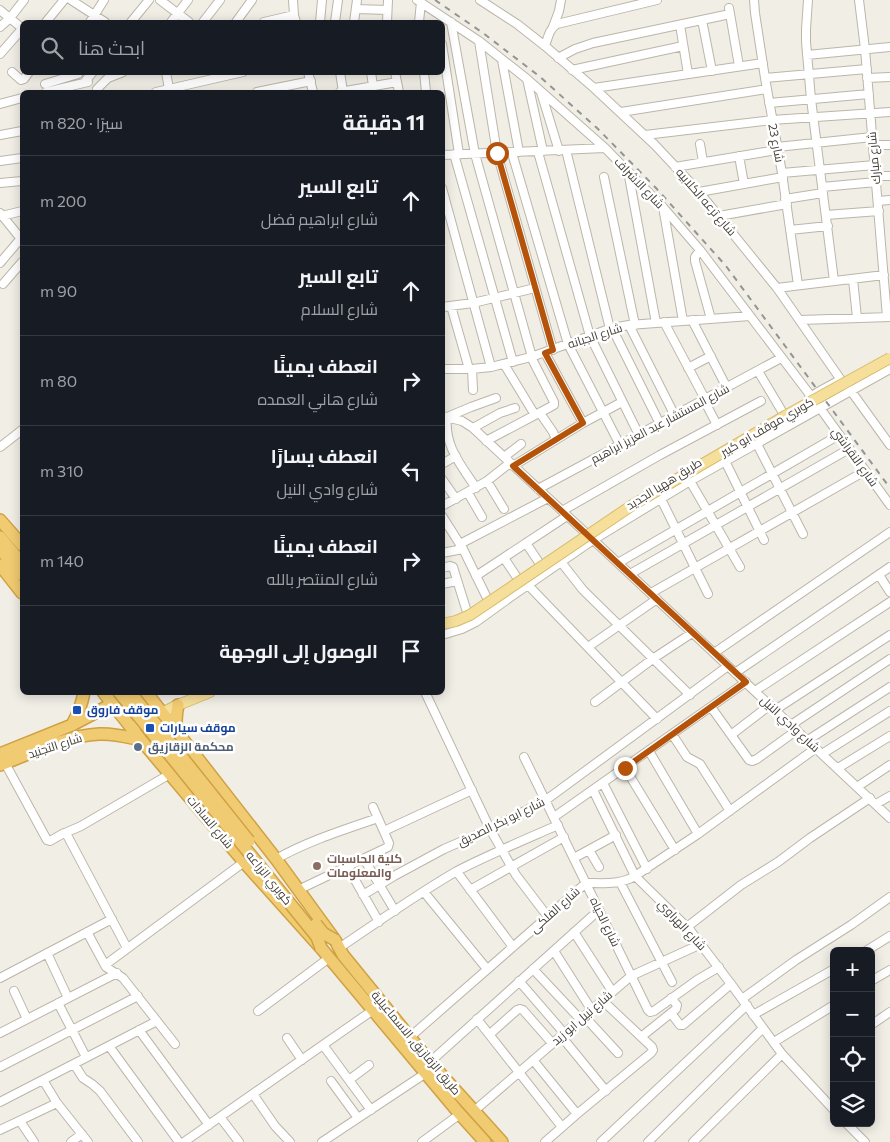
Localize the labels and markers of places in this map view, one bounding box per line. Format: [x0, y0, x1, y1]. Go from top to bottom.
place label: موقف فاروق [87, 702, 159, 718]
marker: موقف فاروق [71, 704, 83, 716]
place label: موقف سيارات [160, 720, 236, 736]
marker: موقف سيارات [144, 722, 156, 734]
place label: محكمة الزقازيق [148, 739, 234, 755]
marker: محكمة الزقازيق [132, 741, 144, 753]
place label: كلية الحاسبات والمعلومات [327, 851, 402, 881]
marker: كلية الحاسبات والمعلومات [311, 860, 323, 872]

